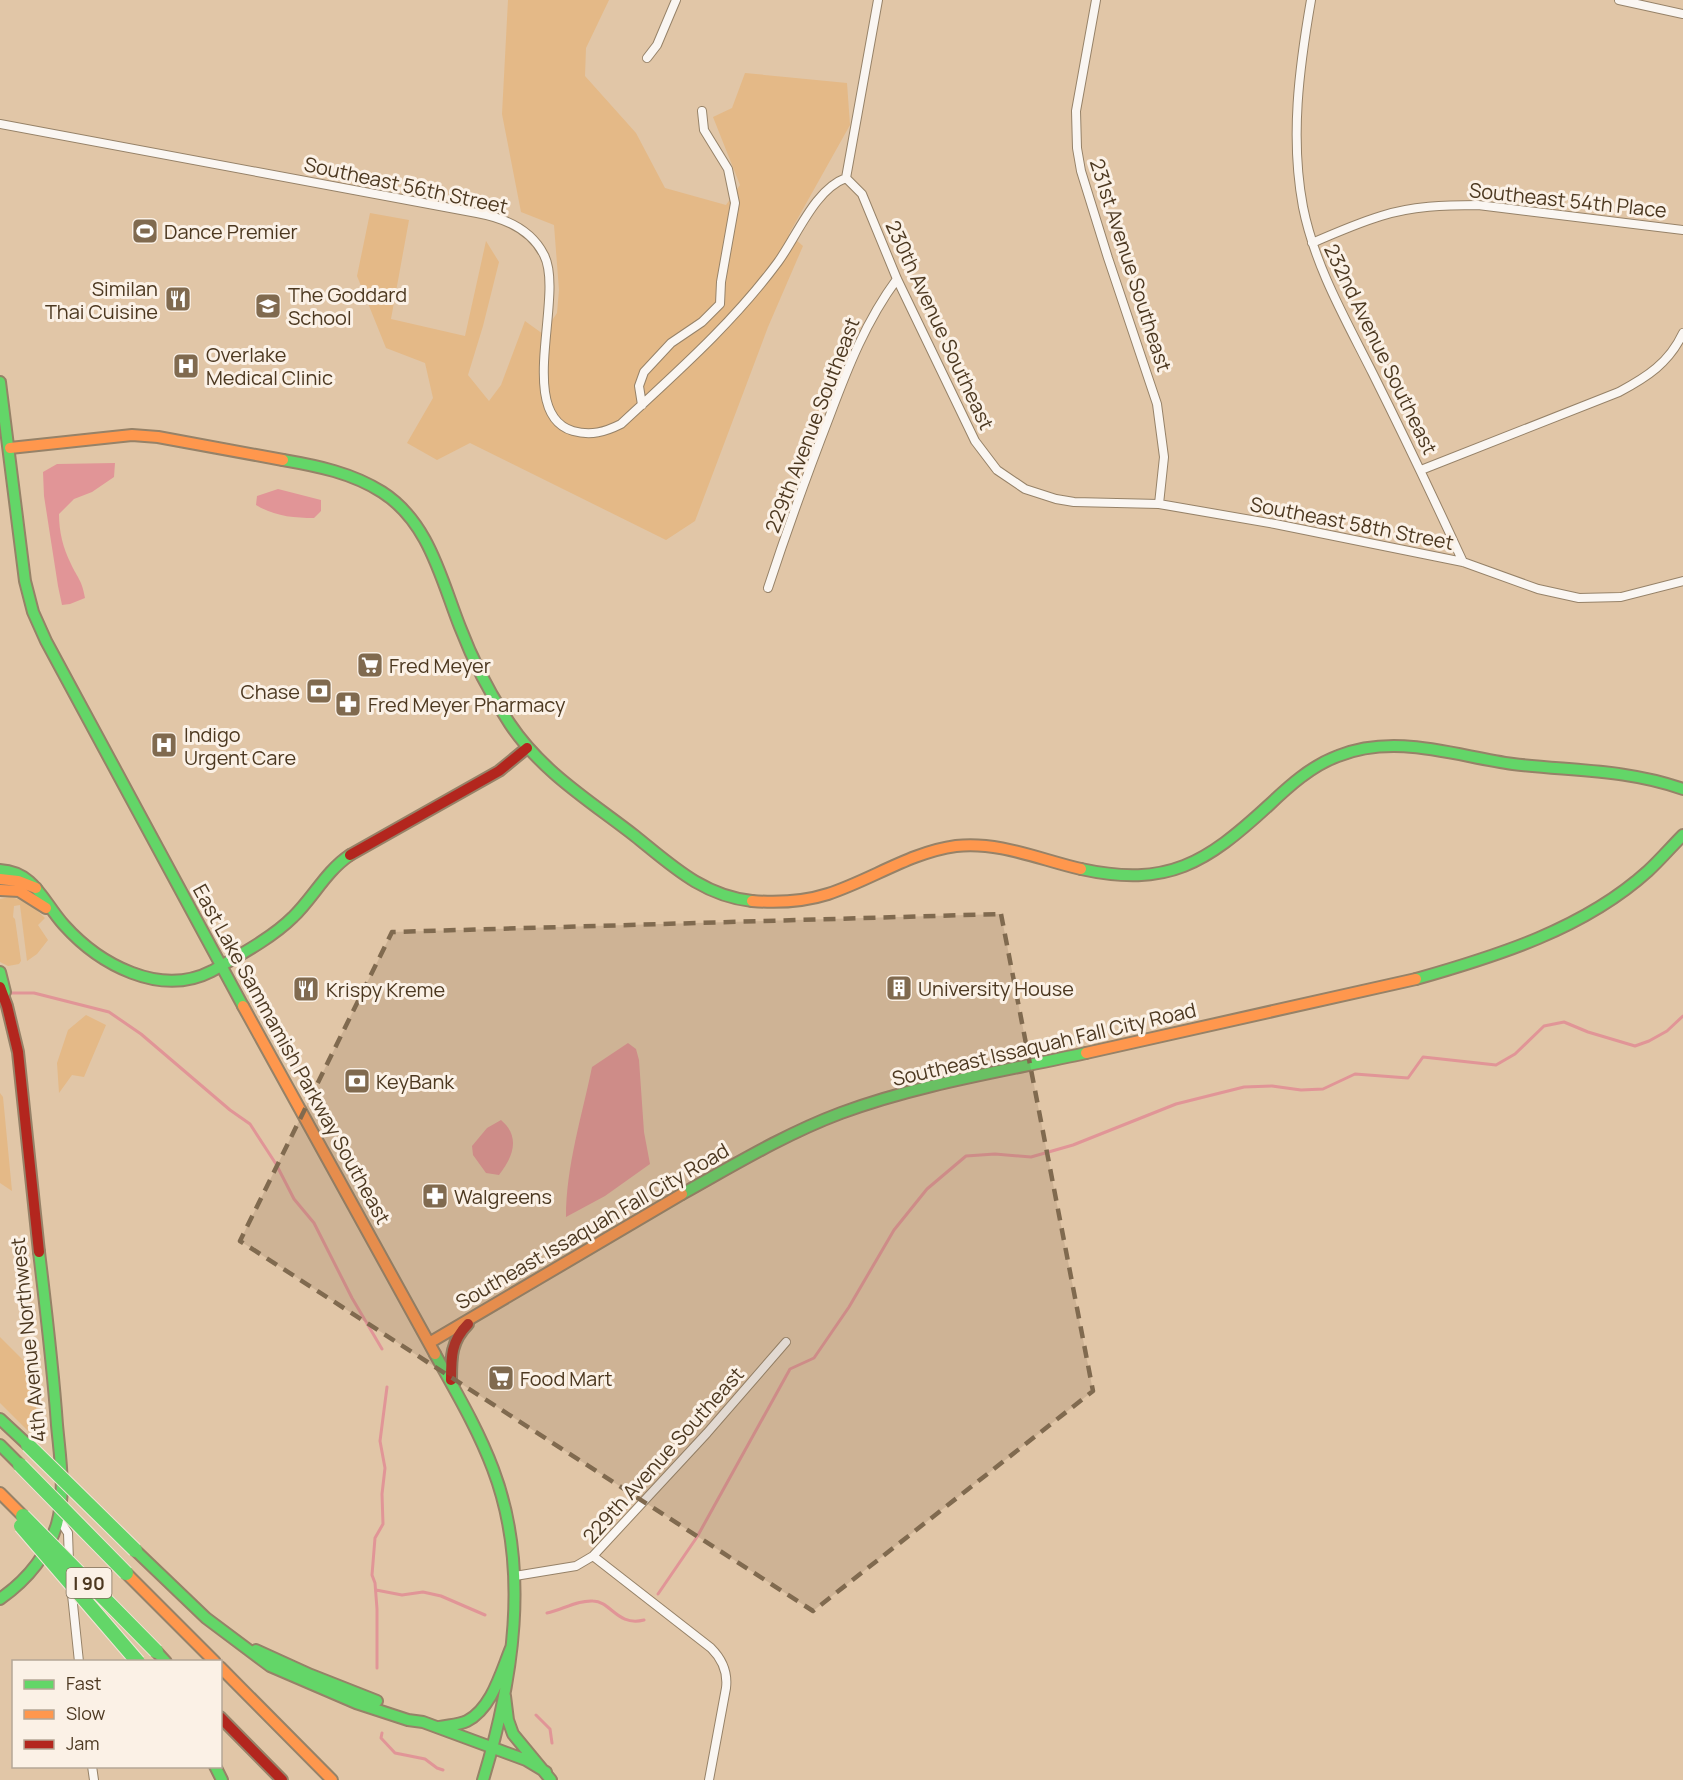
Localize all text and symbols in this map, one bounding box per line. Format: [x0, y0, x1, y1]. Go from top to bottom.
street label: Southeast 56th Street [302, 150, 510, 220]
street label: 231st Avenue Southeast [1084, 155, 1178, 375]
street label: Southeast 54th Place [1468, 176, 1668, 224]
sports icon: Dance Premier [130, 216, 160, 246]
street label: 230th Avenue Southeast [880, 216, 1000, 434]
place label: Dance Premier [164, 218, 298, 245]
street label: 232nd Avenue Southeast [1318, 239, 1444, 459]
place label: Similan Thai Cuisine [45, 275, 158, 325]
place label: The Goddard School [288, 281, 407, 331]
restaurant icon: Similan Thai Cuisine [163, 284, 193, 314]
school or university icon: The Goddard School [253, 291, 283, 321]
street label: 229th Avenue Southeast [758, 313, 866, 537]
place label: Overlake Medical Clinic [206, 341, 333, 391]
hospital icon: Overlake Medical Clinic [171, 351, 201, 381]
street label: Southeast 58th Street [1248, 490, 1456, 556]
supermarket icon: Fred Meyer [355, 650, 385, 680]
place label: Fred Meyer [389, 652, 491, 679]
bank icon: Chase [304, 676, 334, 706]
place label: Chase [241, 678, 300, 705]
pharmacy icon: Fred Meyer Pharmacy [333, 689, 363, 719]
place label: Fred Meyer Pharmacy [368, 691, 566, 718]
place label: Indigo Urgent Care [184, 721, 296, 771]
hospital icon: Indigo Urgent Care [149, 730, 179, 760]
street label: East Lake Sammamish Parkway Southeast [187, 879, 397, 1229]
building icon: University House [884, 973, 914, 1003]
restaurant icon: Krispy Kreme [291, 974, 321, 1004]
place label: University House [918, 975, 1074, 1002]
place label: Krispy Kreme [326, 976, 445, 1003]
street label: Southeast Issaquah Fall City Road [889, 996, 1199, 1092]
bank icon: KeyBank [342, 1066, 372, 1096]
place label: KeyBank [376, 1068, 455, 1095]
street label: Southeast Issaquah Fall City Road [450, 1136, 734, 1316]
pharmacy icon: Walgreens [420, 1181, 450, 1211]
place label: Walgreens [454, 1183, 552, 1210]
street label: 4th Avenue Northwest [4, 1236, 52, 1444]
street label: 229th Avenue Southeast [576, 1361, 750, 1549]
supermarket icon: Food Mart [486, 1363, 516, 1393]
place label: Food Mart [520, 1365, 612, 1392]
road number: I 90 [66, 1568, 112, 1598]
legend [12, 1660, 222, 1768]
text: Fast [66, 1671, 101, 1695]
text: Slow [66, 1701, 106, 1725]
text: Jam [66, 1731, 100, 1755]

